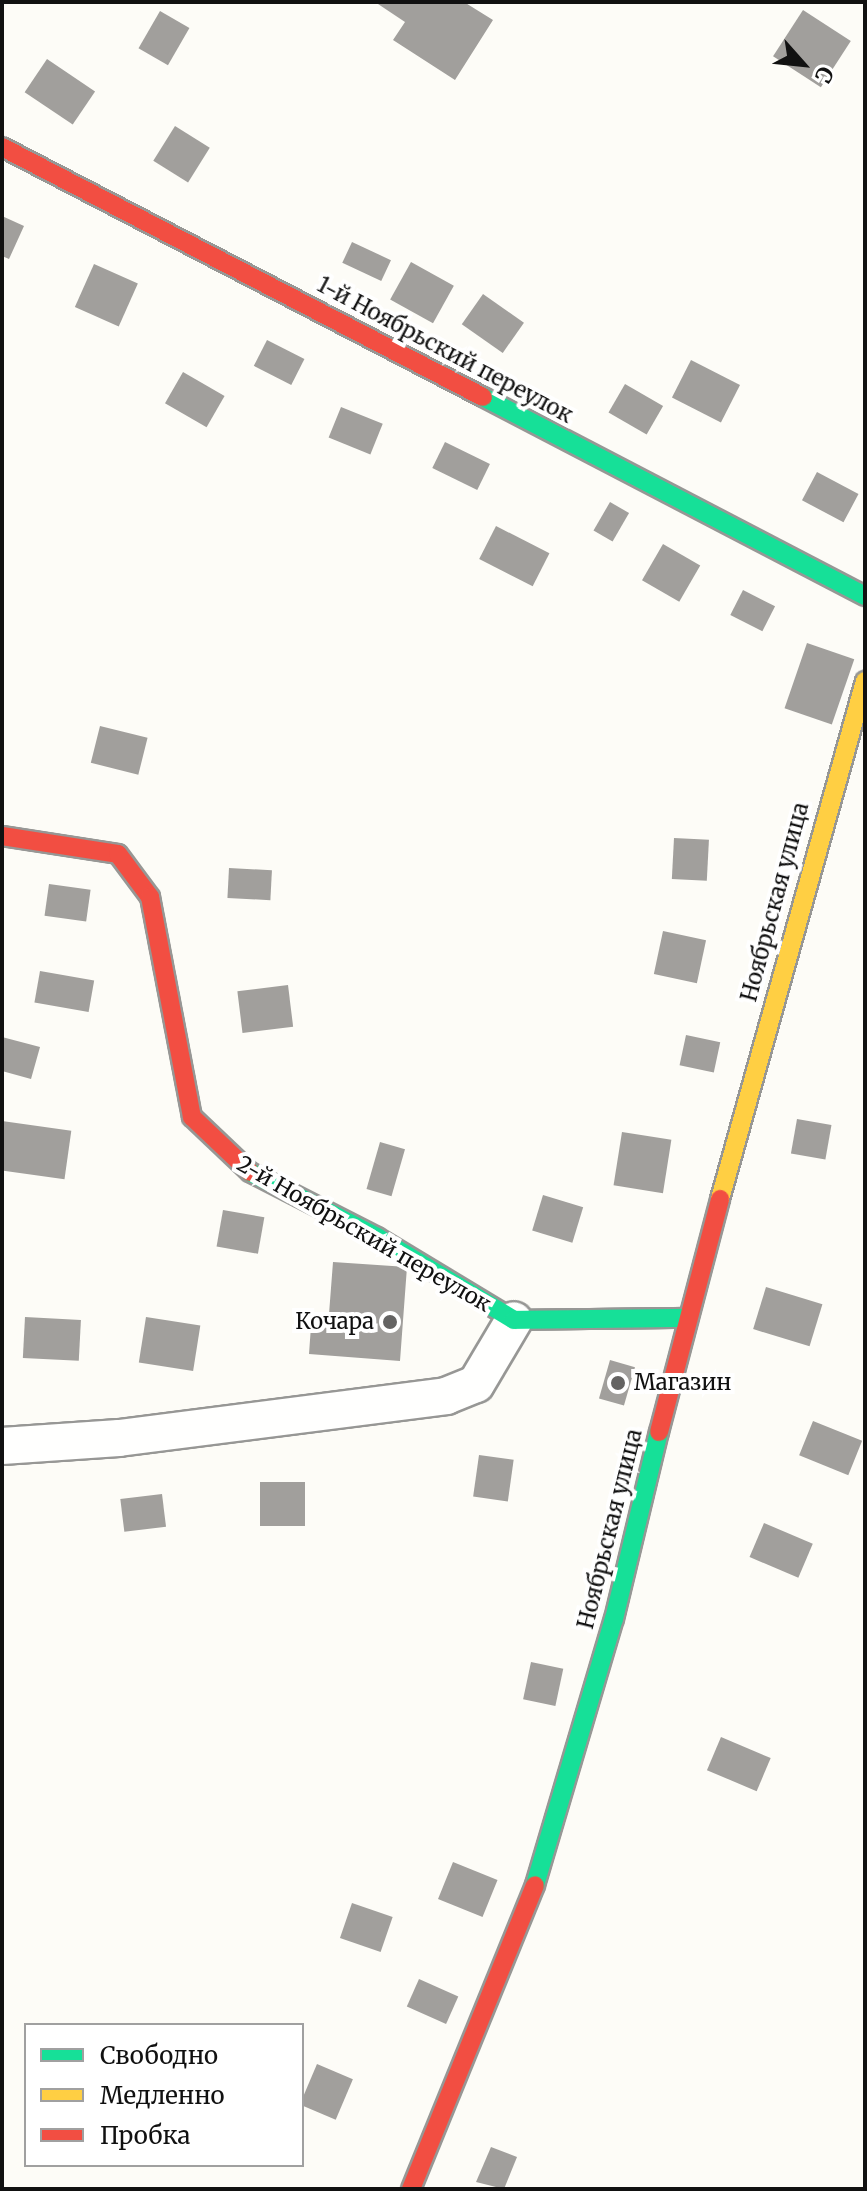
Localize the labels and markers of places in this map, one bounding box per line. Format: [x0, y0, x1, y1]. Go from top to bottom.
place label: Кочара [295, 1309, 374, 1335]
marker: Кочара [381, 1313, 399, 1331]
place label: Магазин [634, 1370, 732, 1396]
marker: Магазин [609, 1374, 627, 1392]

